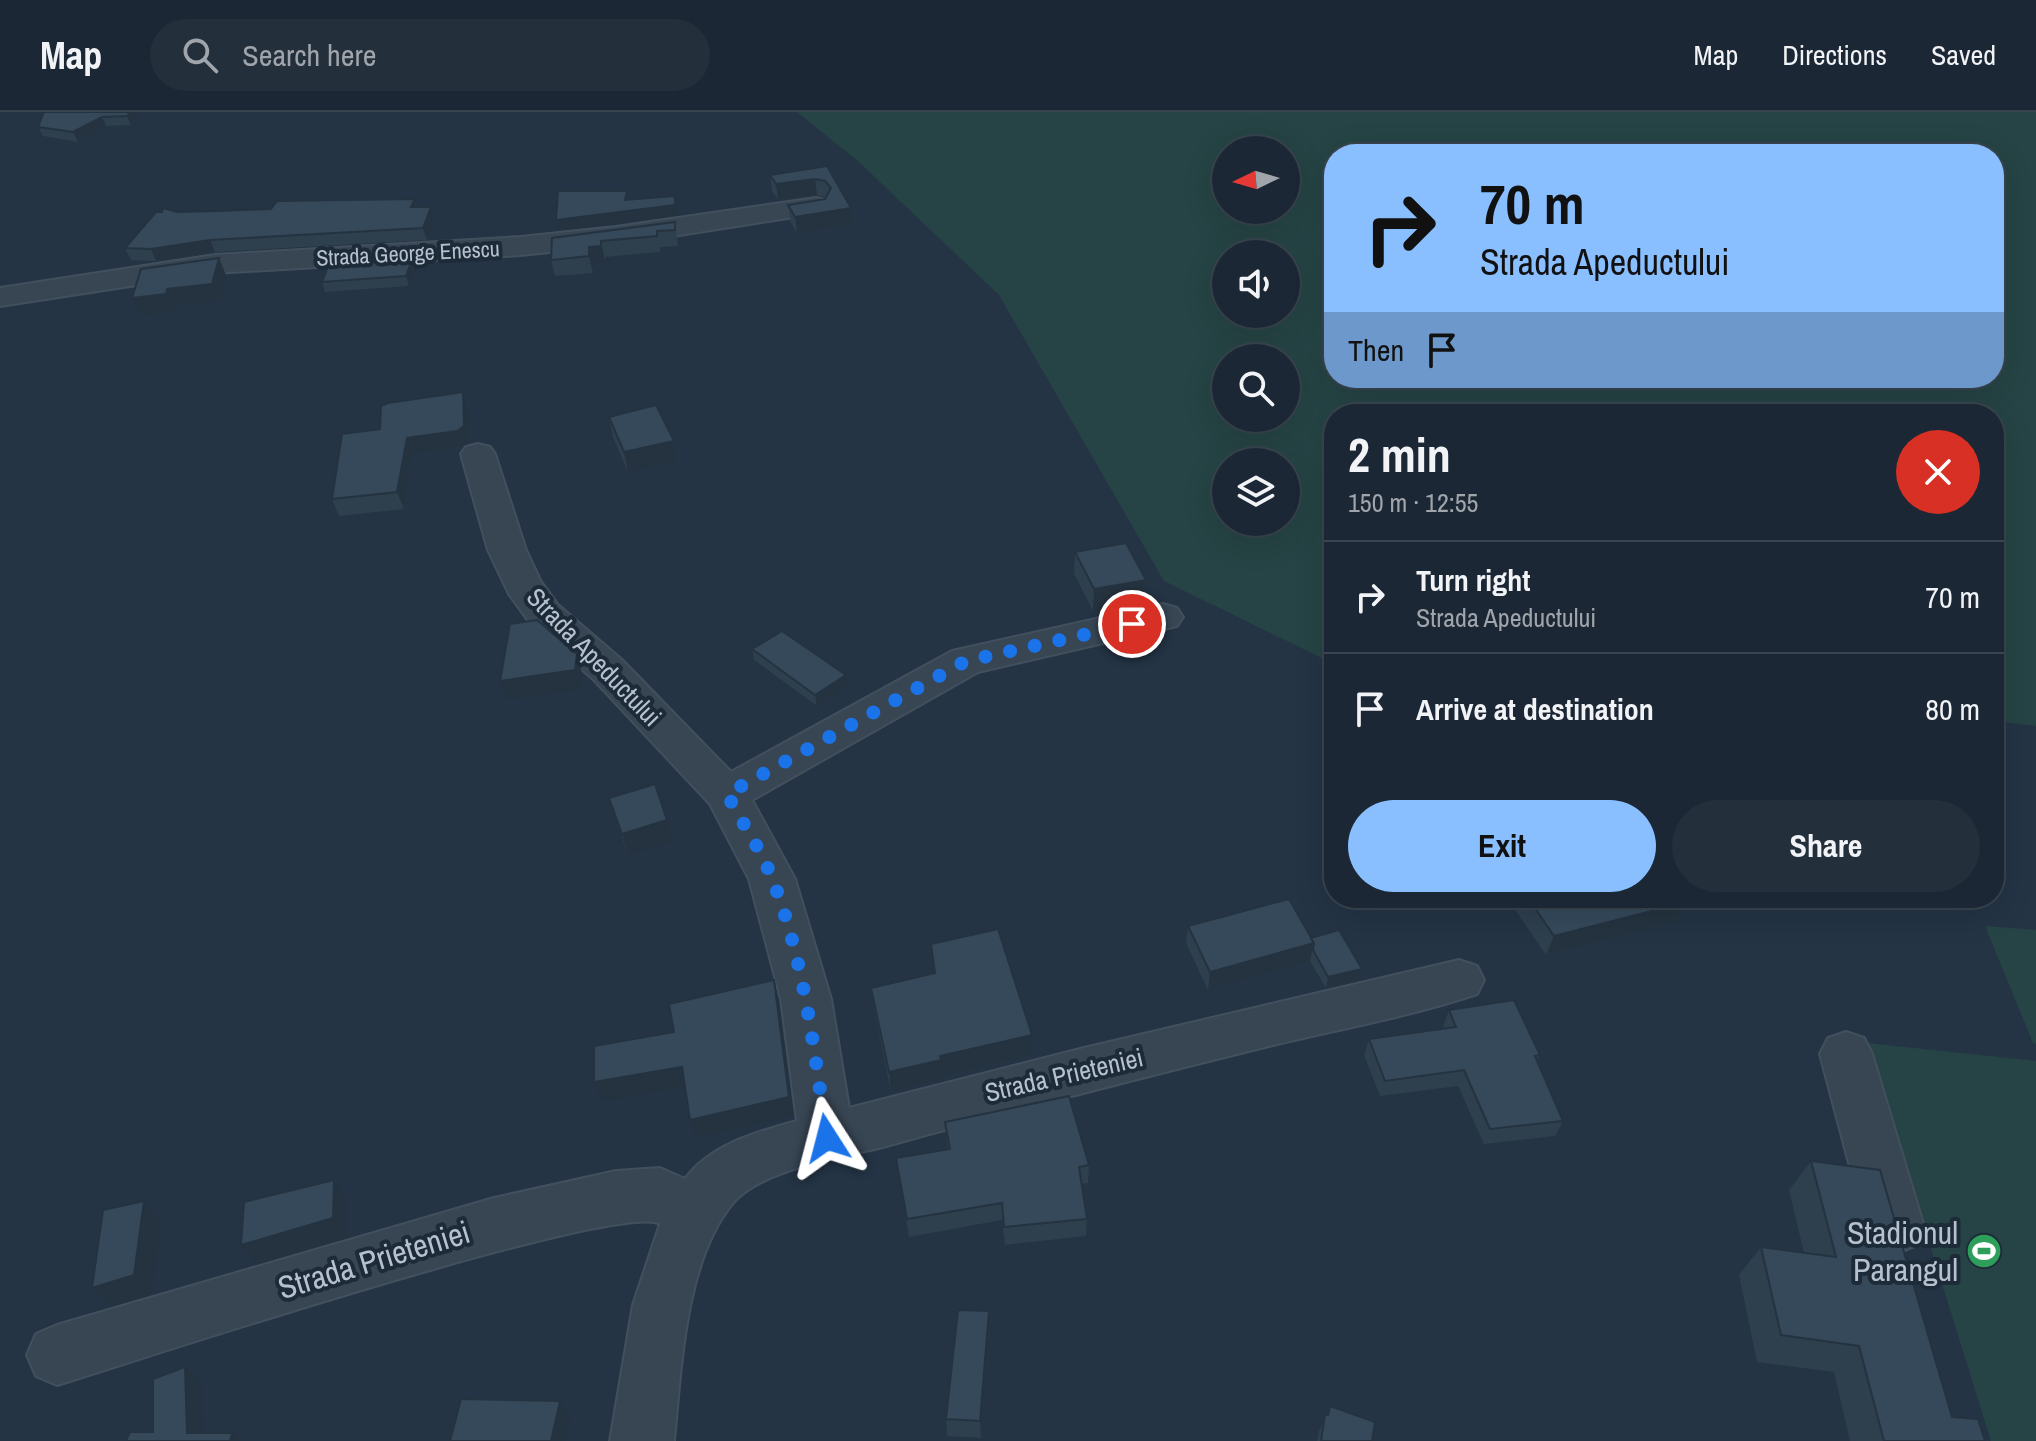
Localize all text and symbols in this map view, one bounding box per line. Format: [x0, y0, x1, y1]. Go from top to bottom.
search box [150, 19, 710, 91]
text: Map [40, 30, 102, 81]
icon: search [178, 33, 222, 77]
text: Search here [242, 35, 376, 75]
text: Map [1694, 36, 1738, 74]
text: Directions [1782, 36, 1887, 74]
text: Saved [1931, 36, 1996, 74]
north arrow [1212, 136, 1300, 224]
map controls [1212, 136, 1300, 536]
text: 70 m [1480, 166, 1585, 241]
icon: right [1348, 176, 1452, 280]
street label: Strada George Enescu [316, 233, 500, 273]
text: Strada Apeductului [1480, 238, 1729, 286]
button: sound [1212, 240, 1300, 328]
icon: arrive [1420, 328, 1464, 372]
text: Then [1348, 330, 1404, 370]
button: search [1212, 344, 1300, 432]
text: 2 min [1348, 422, 1451, 487]
button: close [1896, 430, 1980, 514]
button: layers [1212, 448, 1300, 536]
text: 150 m · 12:55 [1348, 485, 1478, 520]
text: Turn right [1416, 560, 1530, 600]
icon: right [1348, 575, 1392, 619]
text: 70 m [1925, 577, 1980, 617]
street label: Strada Apeductului [519, 580, 670, 734]
pin [1098, 590, 1166, 658]
text: Strada Apeductului [1416, 600, 1596, 635]
icon: arrive [1110, 602, 1154, 646]
icon: arrive [1348, 687, 1392, 731]
text: Arrive at destination [1416, 689, 1654, 729]
text: 80 m [1925, 689, 1980, 729]
button: Exit [1348, 800, 1656, 892]
button: Share [1672, 800, 1980, 892]
street label: Strada Prieteniei [981, 1039, 1146, 1110]
position arrow [785, 1096, 869, 1180]
street label: Strada Prieteniei [273, 1210, 475, 1309]
place label: Stadionul Parangul [1847, 1211, 1958, 1291]
sports icon: Stadionul Parangul [1965, 1232, 2003, 1270]

